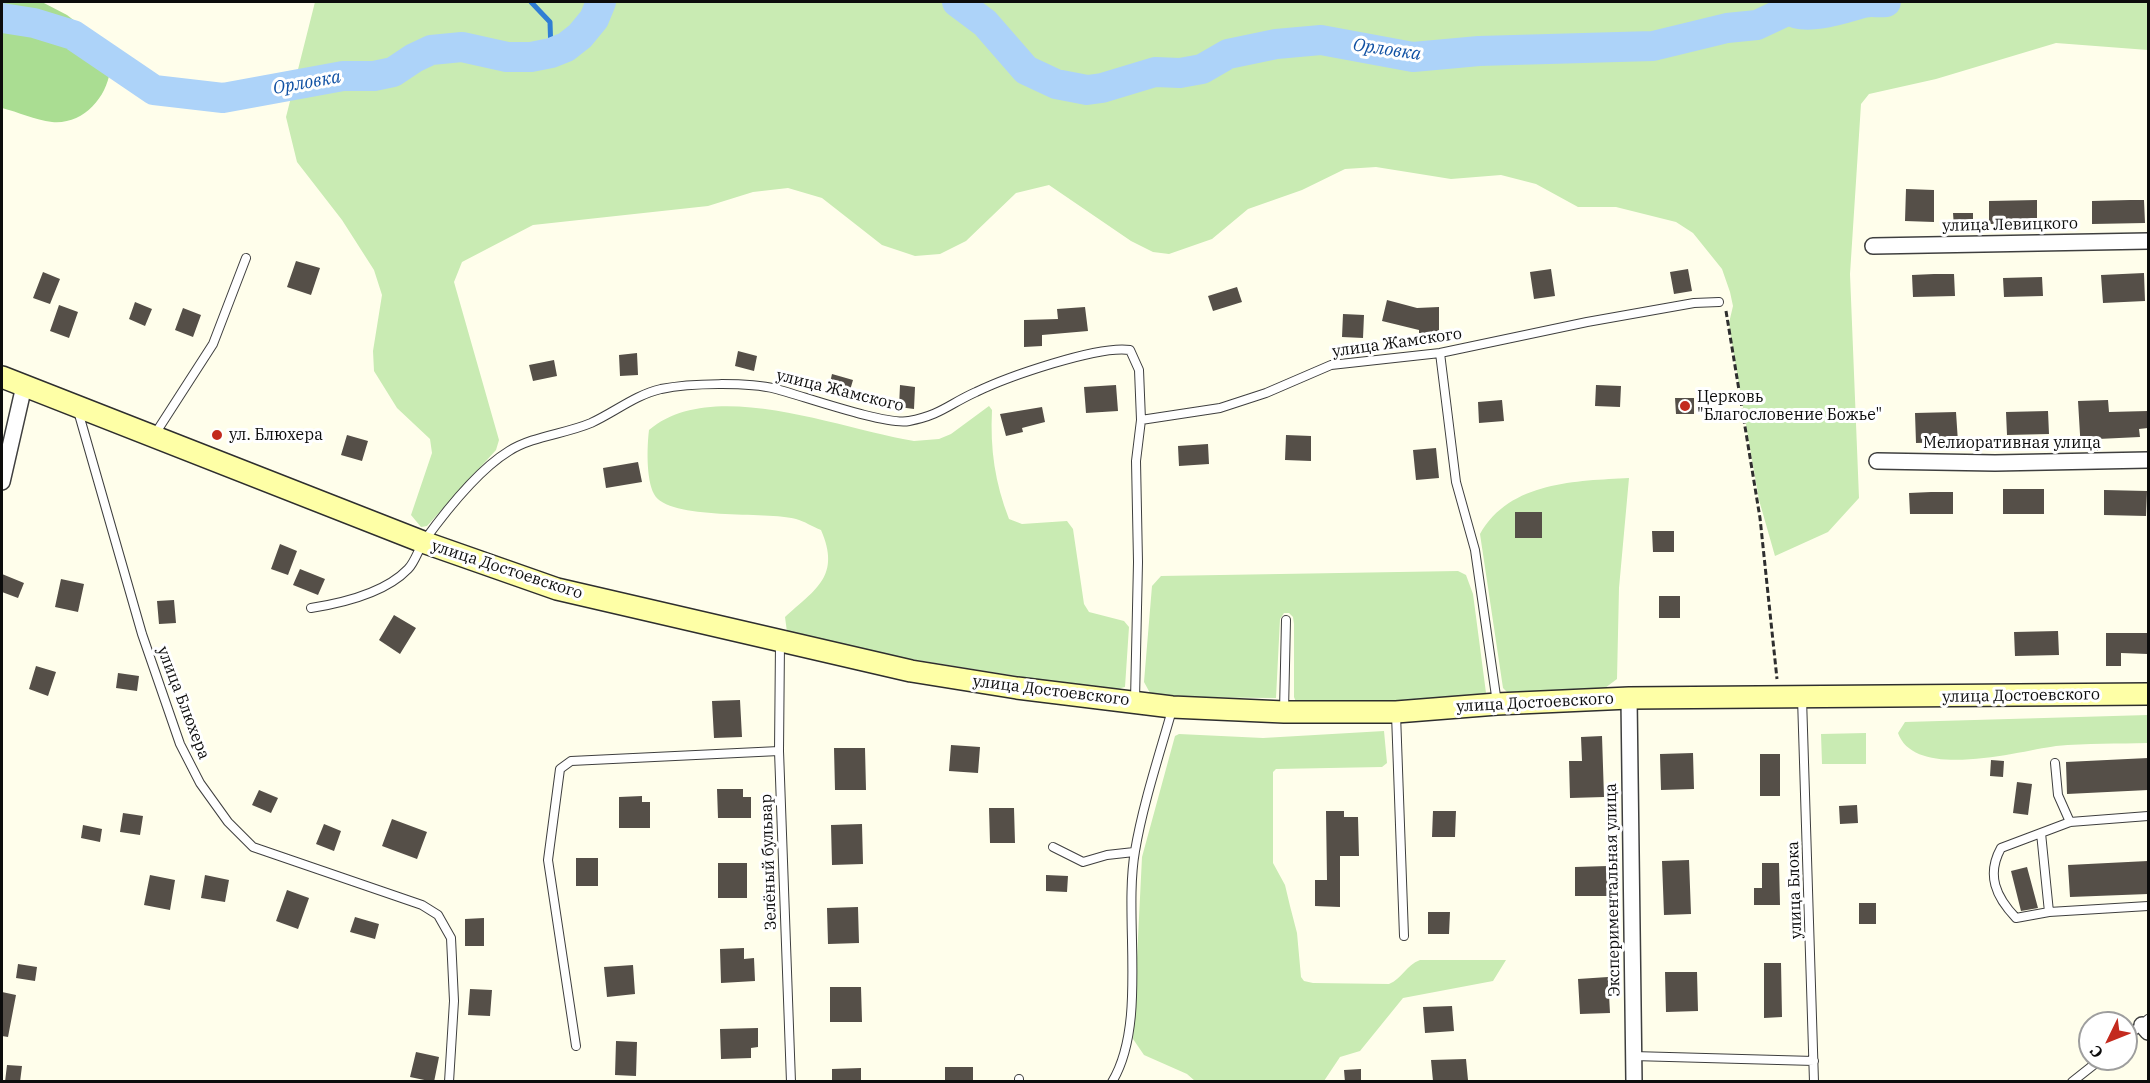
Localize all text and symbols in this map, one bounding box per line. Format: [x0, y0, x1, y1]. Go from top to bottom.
water label: Орловка [1351, 35, 1423, 65]
water label: Орловка [271, 66, 343, 100]
street label: улица Левицкого [1942, 214, 2078, 236]
street label: улица Жамского [1331, 324, 1463, 362]
street label: улица Жамского [774, 366, 906, 416]
place label: Церковь "Благословение Божье" [1697, 387, 1882, 425]
marker: Церковь "Благословение Божье" [1678, 399, 1692, 413]
place label: ул. Блюхера [229, 425, 323, 445]
marker: ул. Блюхера [210, 428, 224, 442]
street label: Мелиоративная улица [1923, 433, 2101, 453]
street label: улица Достоевского [429, 537, 585, 603]
street label: улица Блюхера [153, 644, 213, 762]
street label: улица Достоевского [972, 672, 1130, 710]
street label: улица Достоевского [1942, 685, 2100, 707]
street label: улица Достоевского [1456, 689, 1614, 717]
street label: Экспериментальная улица [1602, 783, 1624, 997]
street label: Зелёный бульвар [757, 793, 781, 931]
street label: улица Блока [1784, 841, 1806, 939]
north arrow [2078, 1011, 2138, 1071]
text: С [2085, 1041, 2107, 1063]

